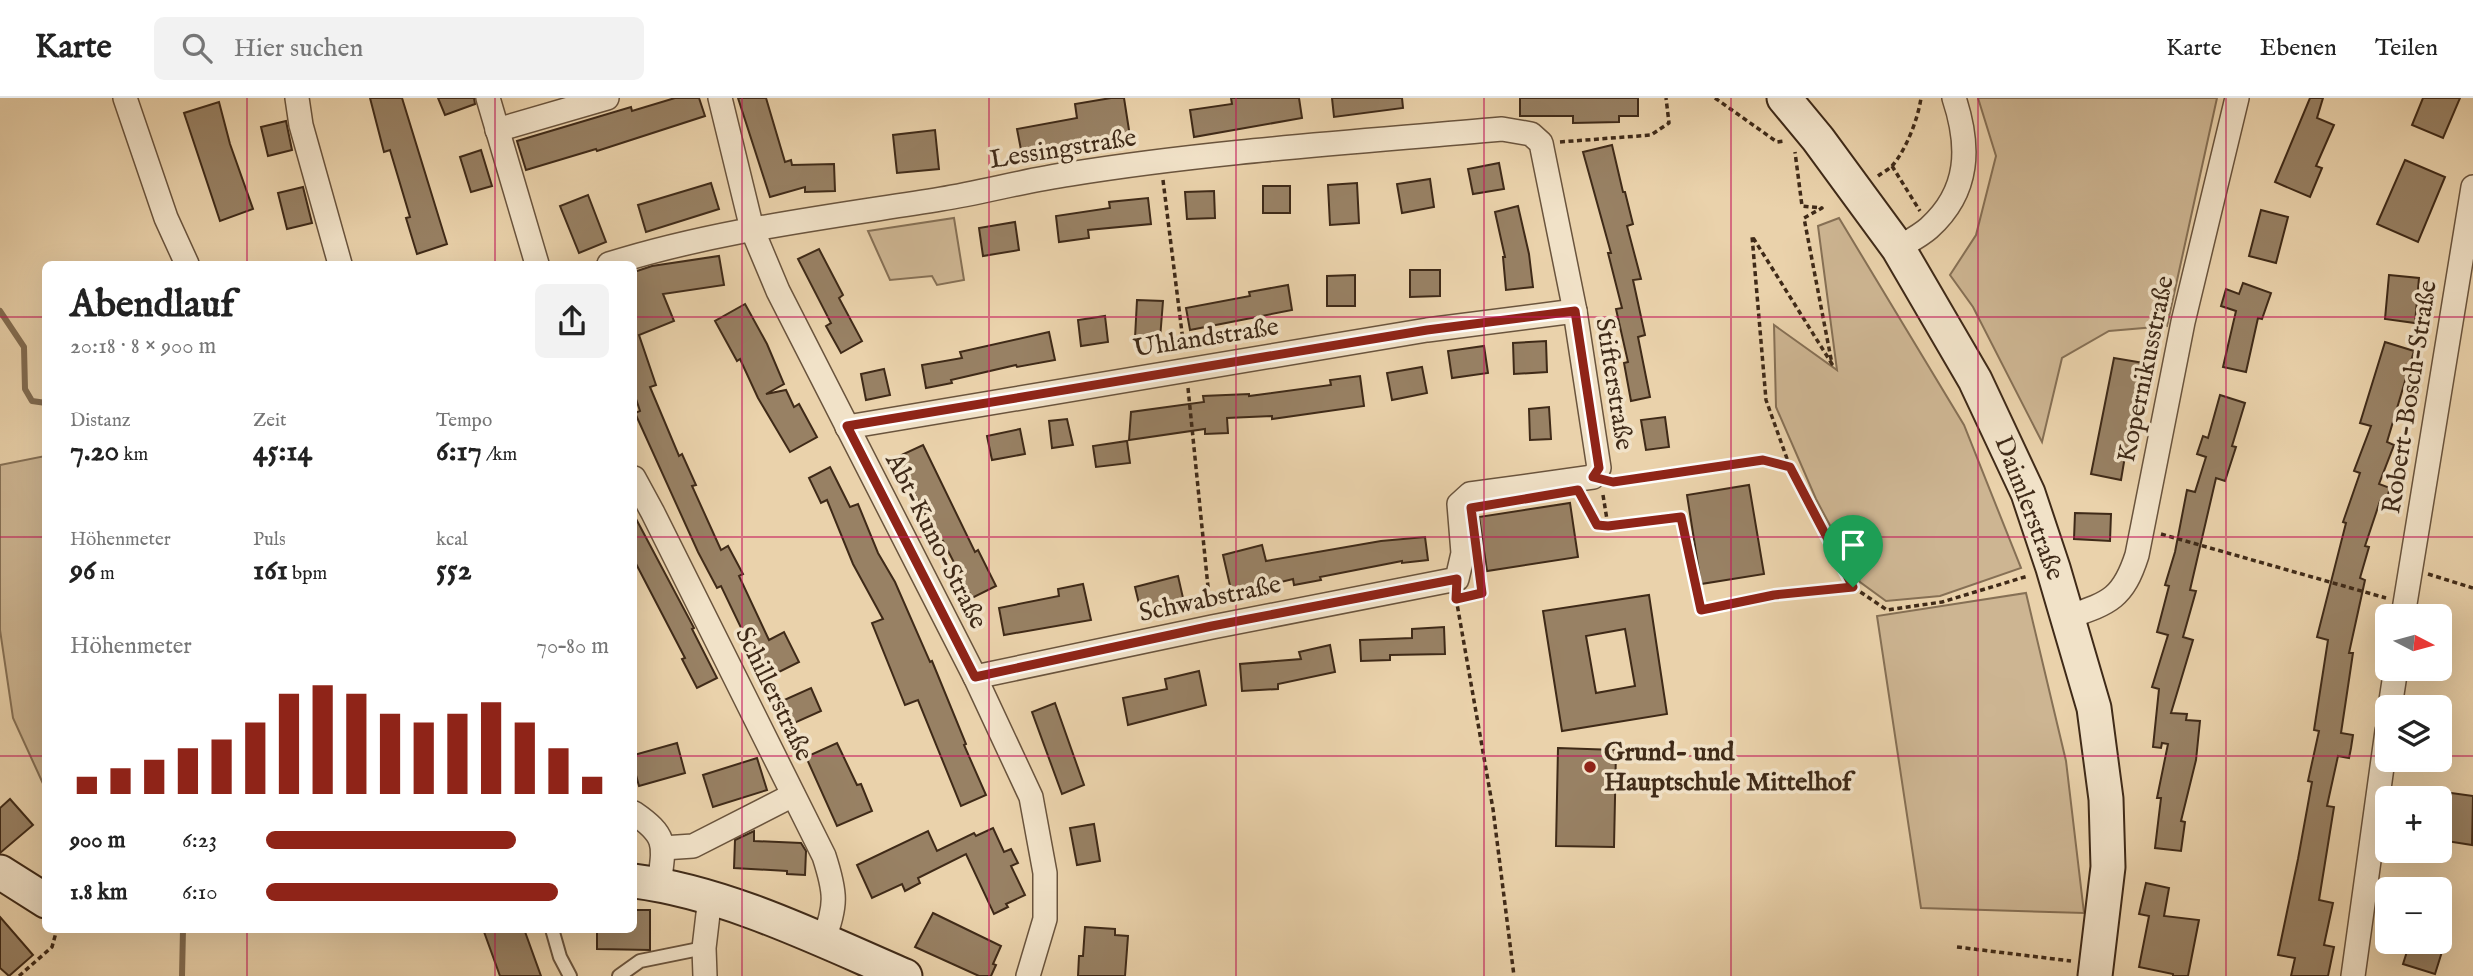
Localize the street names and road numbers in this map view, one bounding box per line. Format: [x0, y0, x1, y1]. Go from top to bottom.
street label: Lessingstraße [987, 121, 1139, 177]
street label: Kopernikusstraße [2110, 273, 2182, 465]
street label: Robert-Bosch-Straße [2375, 278, 2445, 516]
street label: Uhlandstraße [1131, 310, 1281, 366]
street label: Stifterstraße [1587, 316, 1641, 452]
street label: Daimlerstraße [1986, 431, 2072, 585]
street label: Abt-Kuno-Straße [877, 447, 995, 635]
street label: Schwabstraße [1136, 568, 1284, 630]
street label: Schillerstraße [727, 622, 821, 766]

